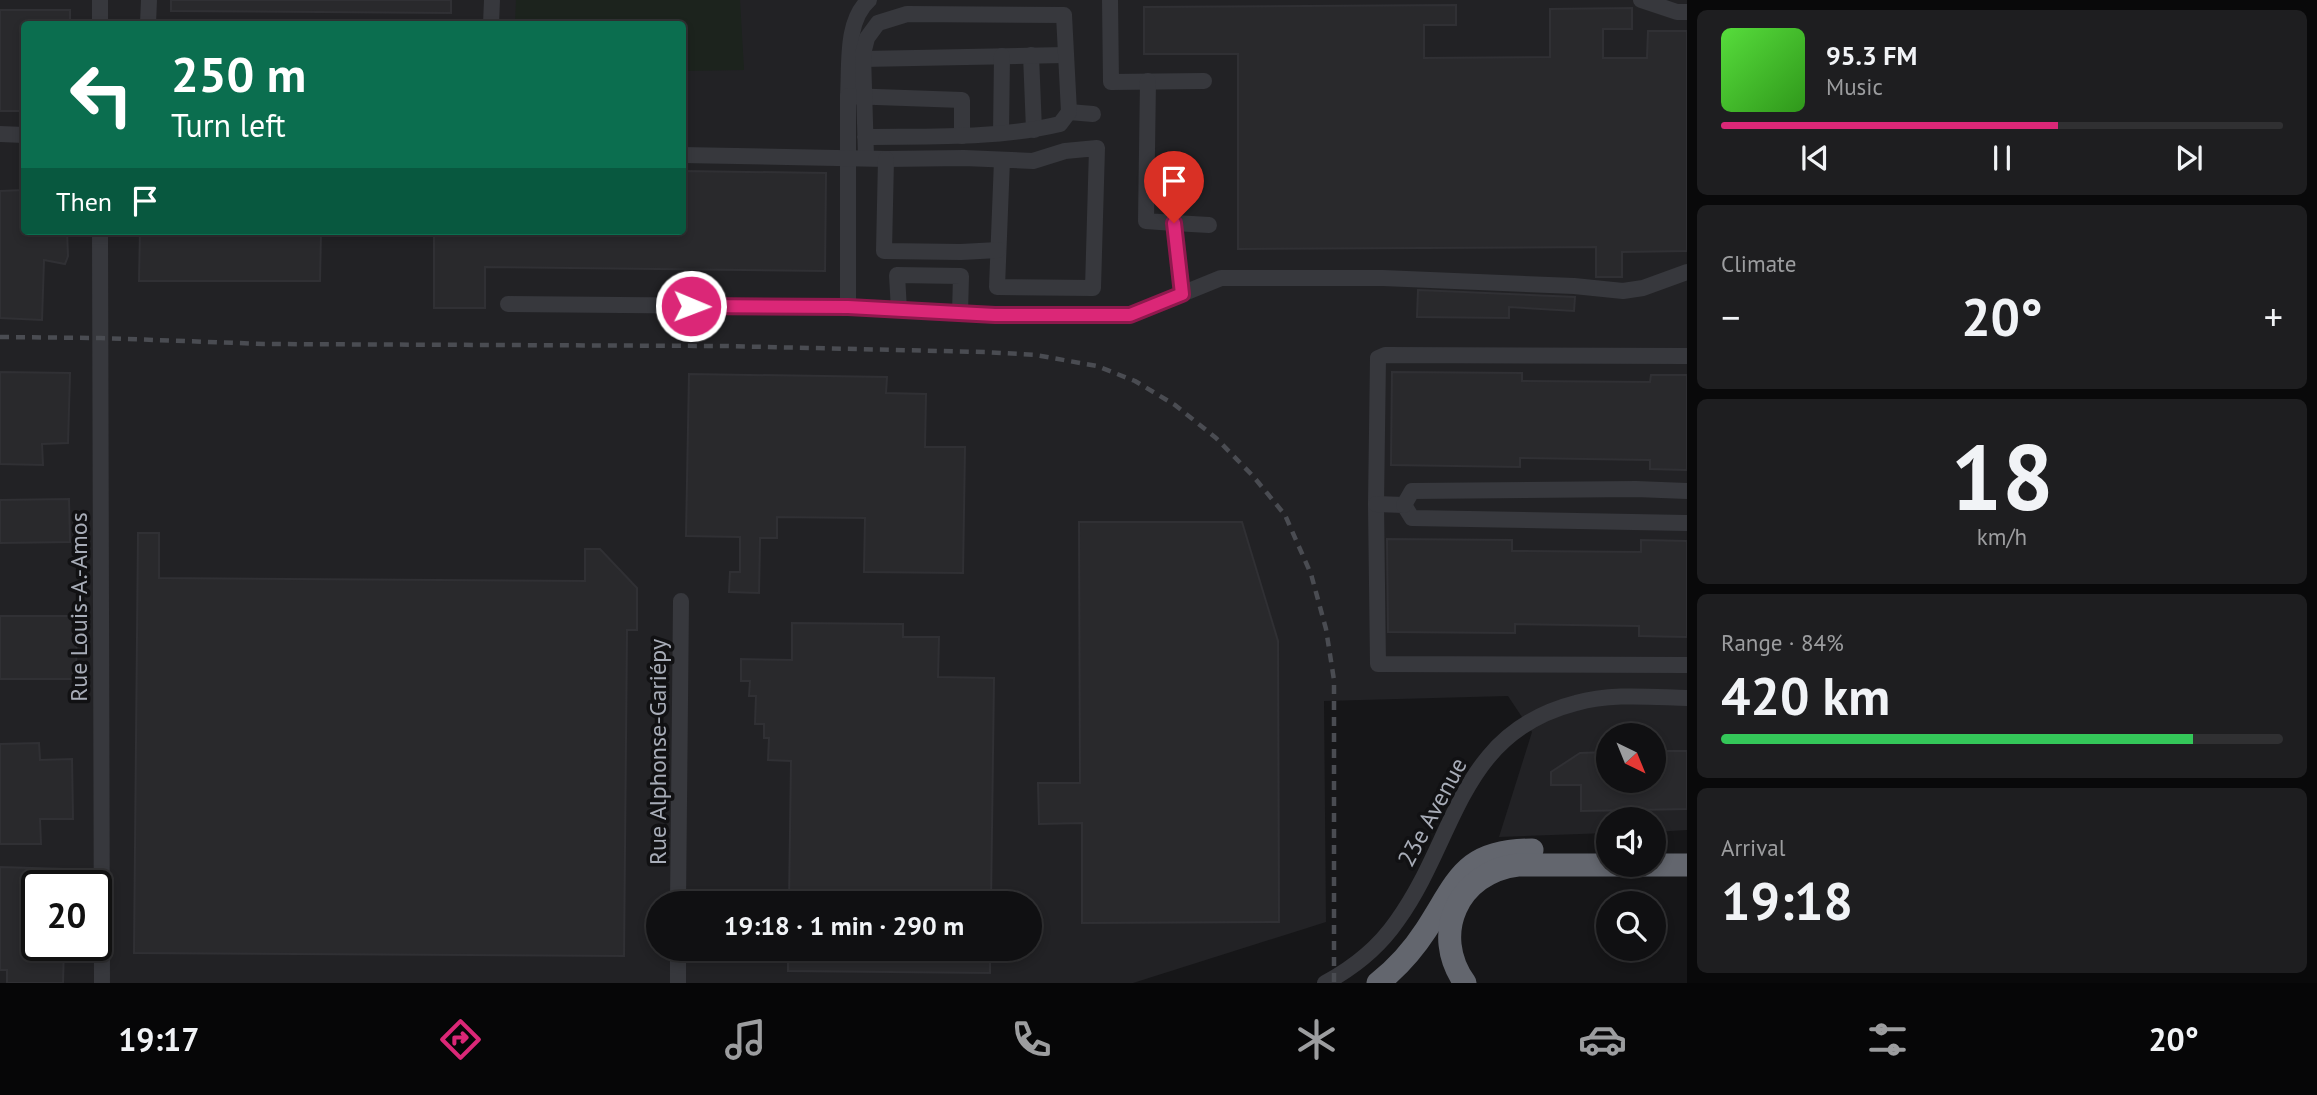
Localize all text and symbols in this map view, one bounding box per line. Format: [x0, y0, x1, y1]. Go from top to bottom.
text: 95.3 FM [1826, 39, 1917, 72]
text: 250 m [171, 42, 306, 106]
icon: left [56, 49, 147, 140]
text: Music [1826, 72, 1883, 101]
text: Turn left [171, 104, 286, 146]
icon: previous [1796, 139, 1834, 177]
icon: pause [1983, 139, 2021, 177]
icon: next [2170, 139, 2208, 177]
pin [1144, 151, 1204, 223]
icon: arrive [1155, 162, 1193, 200]
icon: arrive [126, 182, 164, 220]
text: Then [56, 185, 112, 218]
text: Climate [1721, 249, 1796, 278]
position arrow [654, 269, 728, 343]
text: 20° [1961, 283, 2043, 350]
text: − [1721, 292, 1740, 341]
text: + [2264, 292, 2283, 341]
text: 18 [1950, 417, 2054, 535]
street label: Rue Louis-A.-Amos [63, 512, 94, 702]
text: km/h [1977, 522, 2027, 551]
text: Range · 84% [1721, 628, 1844, 657]
street label: Rue Alphonse-Gariépy [642, 639, 673, 865]
text: 420 km [1721, 662, 1890, 729]
north arrow [1596, 723, 1666, 793]
map controls [1596, 723, 1666, 961]
street label: 23e Avenue [1390, 752, 1474, 872]
button: sound [1596, 807, 1666, 877]
text: Arrival [1721, 833, 1785, 862]
text: 19:18 [1721, 867, 1853, 934]
speed limit sign: 20 [21, 870, 112, 961]
button: search [1596, 891, 1666, 961]
text: 19:18 · 1 min · 290 m [724, 909, 964, 942]
icon: directions [436, 1015, 485, 1064]
icon: music [721, 1015, 770, 1064]
icon: phone [1007, 1015, 1056, 1064]
icon: climate [1292, 1015, 1341, 1064]
icon: car [1578, 1015, 1627, 1064]
icon: filters [1863, 1015, 1912, 1064]
text: 19:17 [118, 1018, 199, 1060]
text: 20° [2148, 1018, 2199, 1060]

